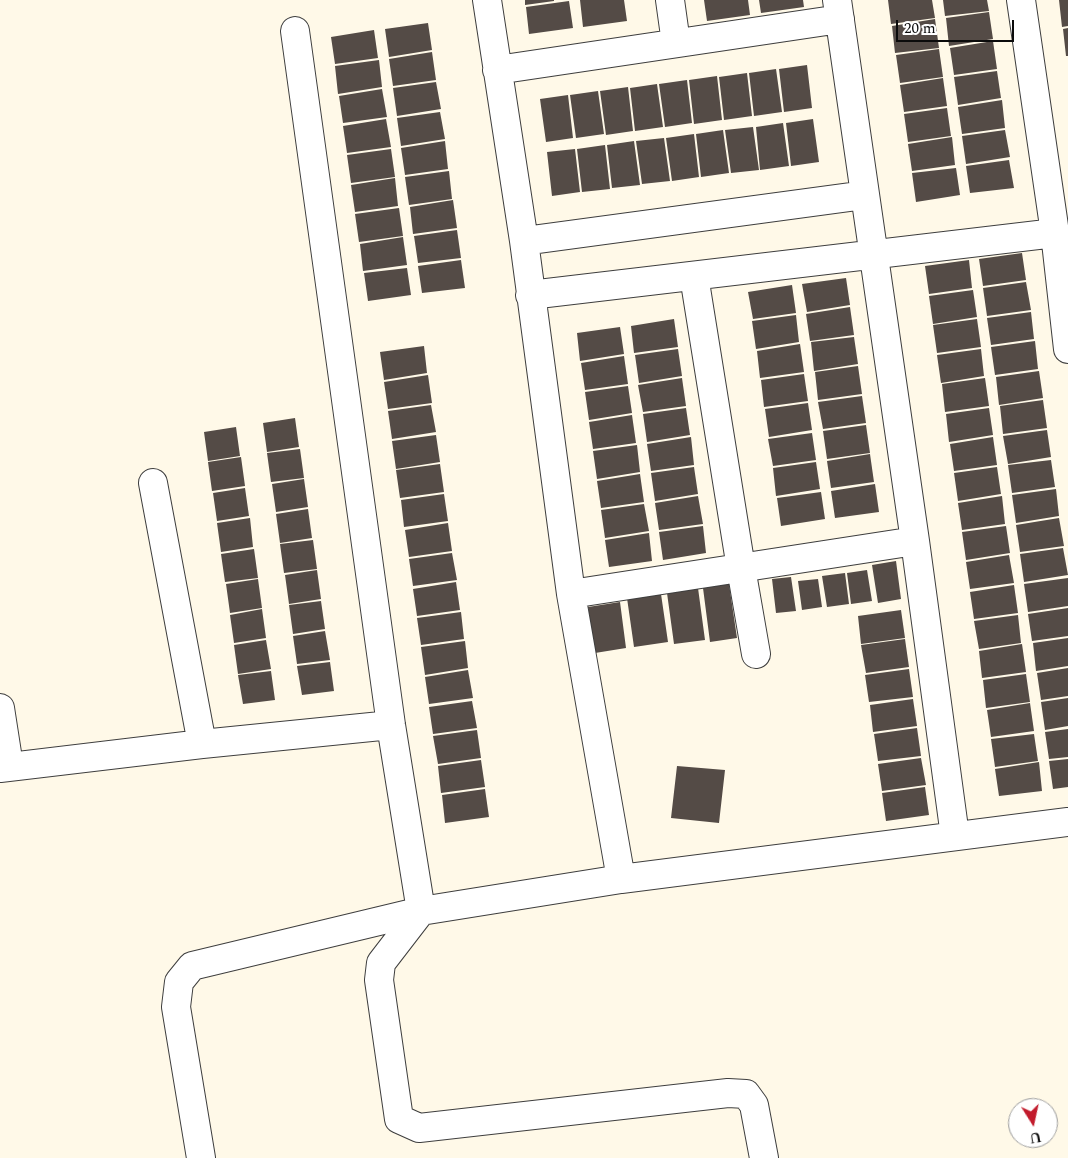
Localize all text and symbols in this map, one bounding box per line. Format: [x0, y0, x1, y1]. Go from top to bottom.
scale bar [898, 10, 1016, 42]
text: 20 m [904, 17, 936, 40]
north arrow [1008, 1098, 1058, 1148]
text: U [1028, 1126, 1043, 1149]

